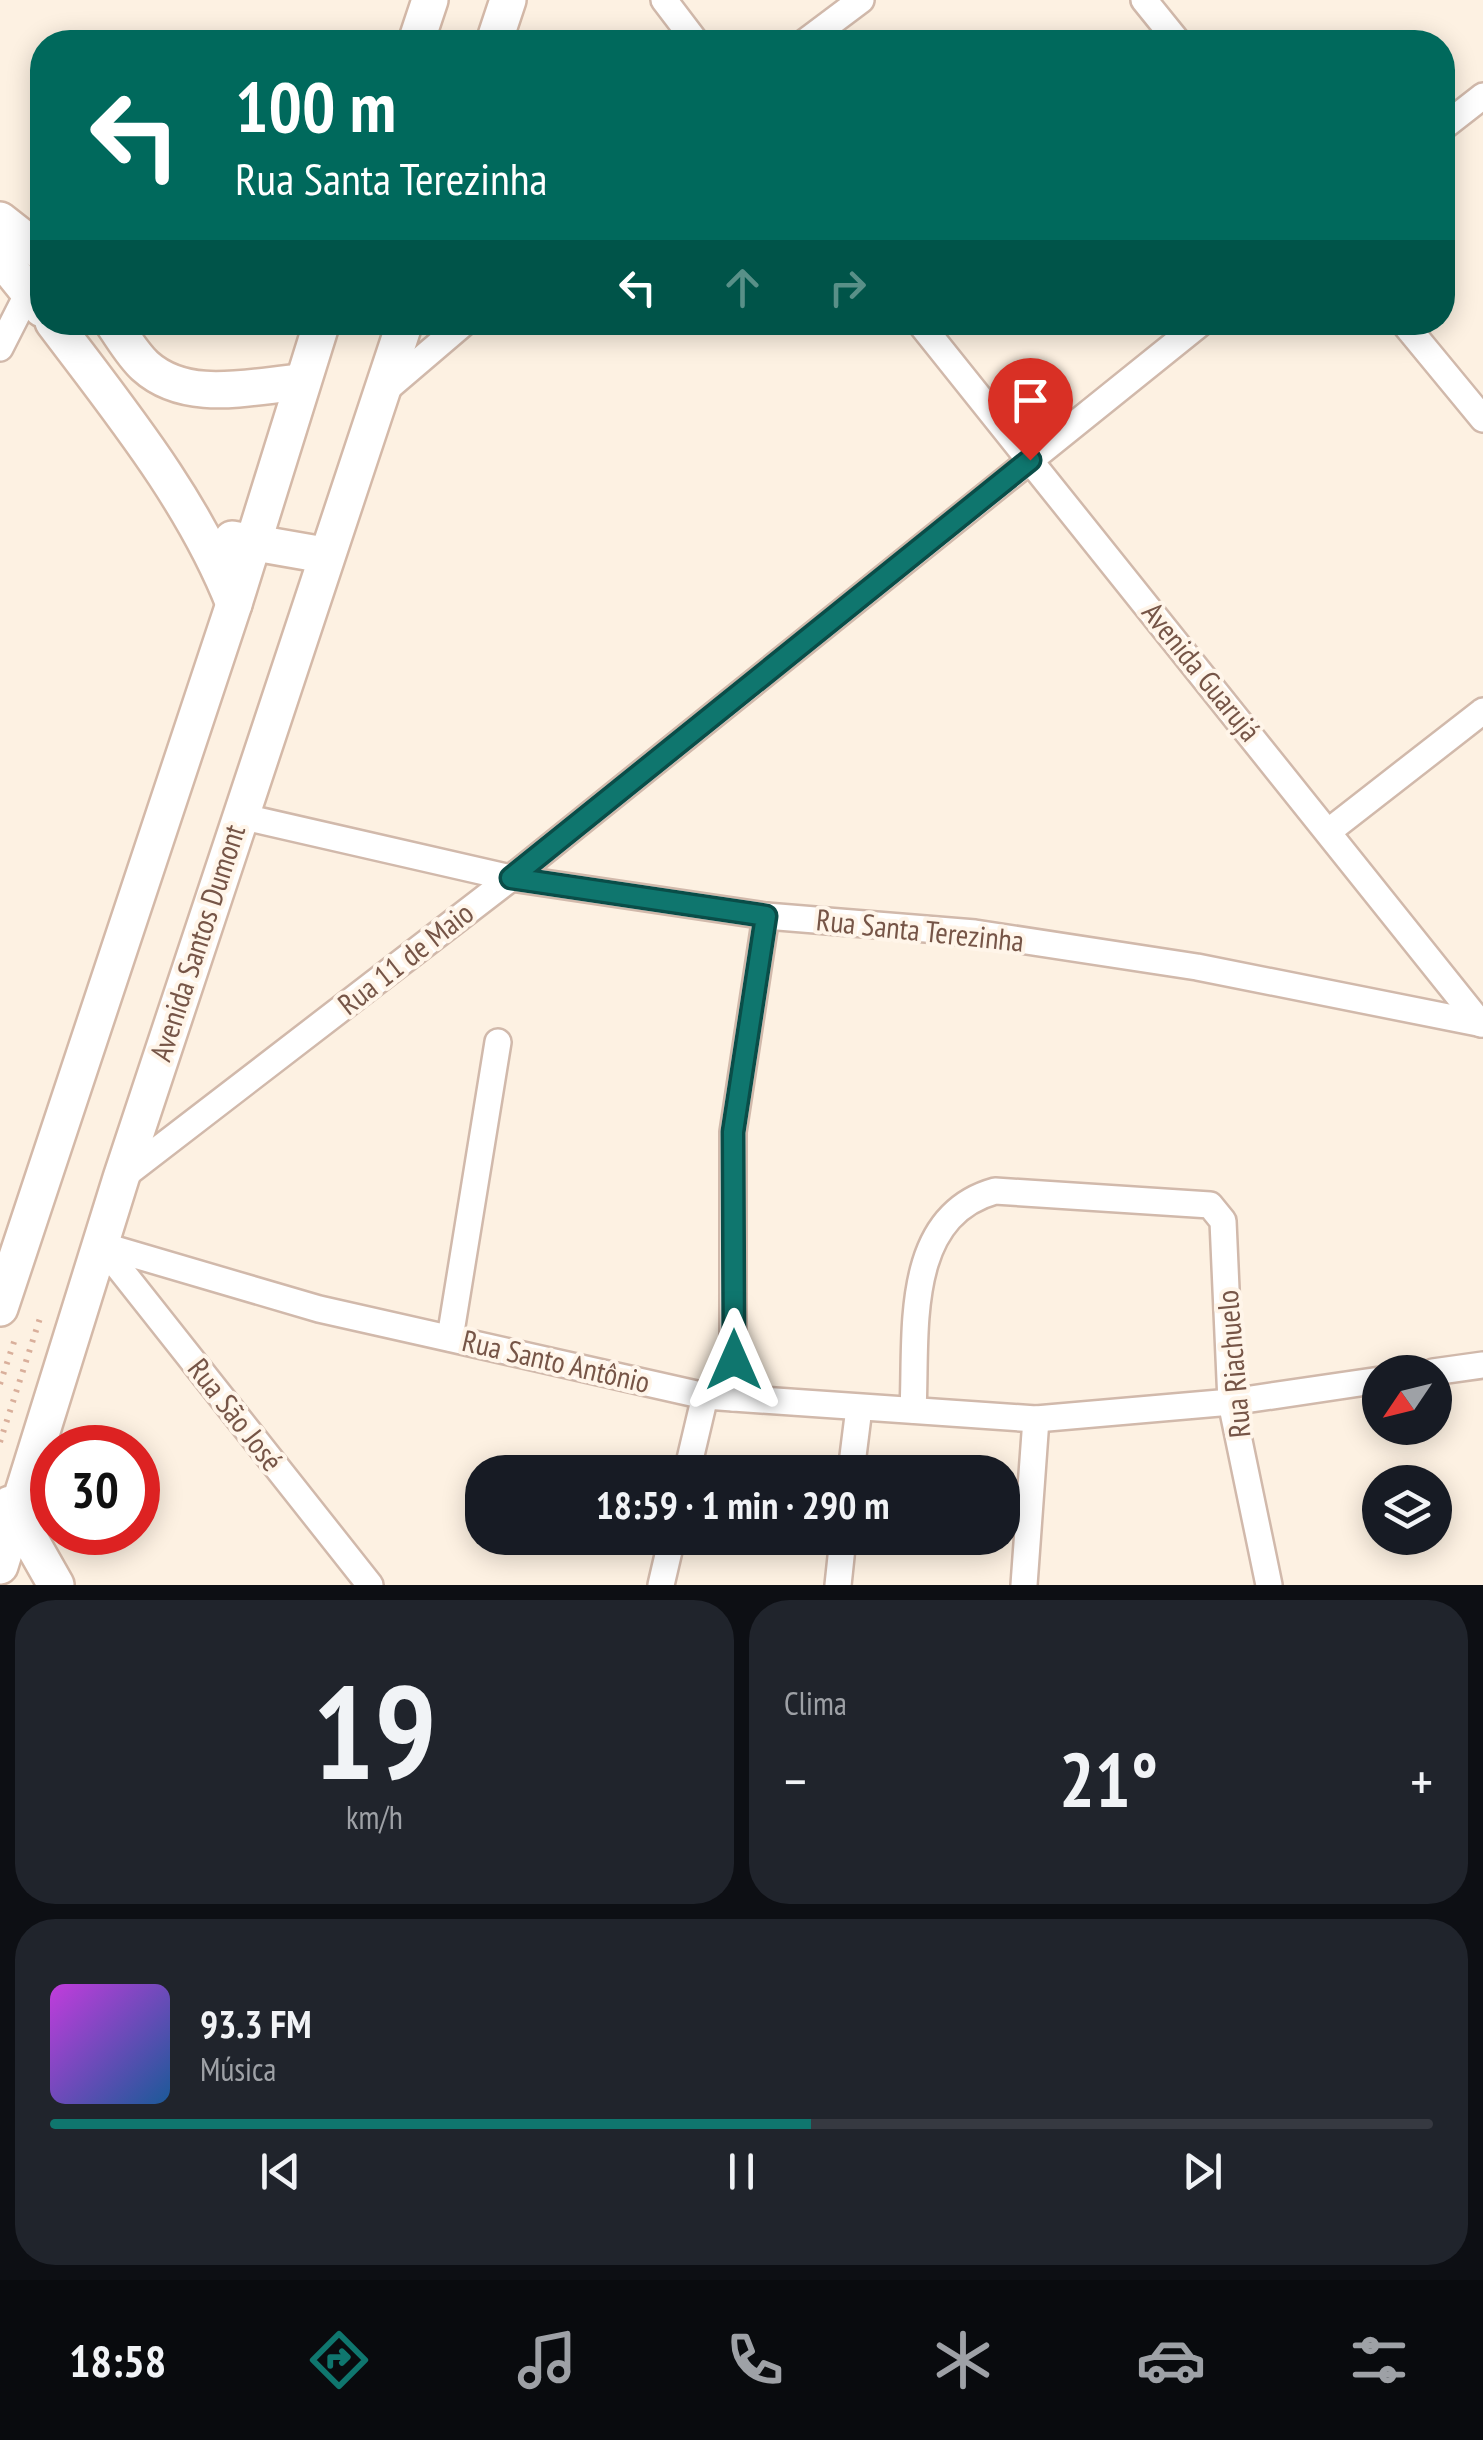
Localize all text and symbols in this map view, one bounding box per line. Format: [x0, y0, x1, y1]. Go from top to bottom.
text: 100 m [235, 61, 396, 151]
icon: left [70, 70, 200, 200]
text: Rua Santa Terezinha [235, 149, 548, 207]
icon: left [610, 260, 665, 315]
icon: ahead [715, 260, 770, 315]
icon: right [820, 260, 875, 315]
pin [988, 358, 1073, 461]
icon: arrive [1003, 373, 1058, 428]
street label: Avenida Guarujá [1134, 594, 1270, 749]
street label: Avenida Santos Dumont [140, 819, 253, 1066]
street label: Rua 11 de Maio [329, 893, 481, 1023]
street label: Rua Santa Terezinha [814, 899, 1026, 960]
street label: Rua Riachuelo [1207, 1289, 1258, 1440]
position arrow [682, 1308, 786, 1412]
street label: Rua Santo Antônio [459, 1320, 654, 1401]
street label: Rua São José [180, 1350, 292, 1478]
north arrow [1362, 1355, 1452, 1445]
map controls [1362, 1355, 1452, 1555]
speed limit sign: 30 [30, 1425, 160, 1555]
button: layers [1362, 1465, 1452, 1555]
text: 18:59 · 1 min · 290 m [596, 1480, 889, 1529]
text: 19 [312, 1647, 437, 1815]
text: Clima [784, 1682, 847, 1724]
text: 21° [1059, 1731, 1158, 1828]
text: − [784, 1745, 807, 1816]
text: + [1410, 1745, 1433, 1816]
text: km/h [346, 1796, 403, 1838]
text: 93.3 FM [200, 1999, 312, 2048]
text: Música [200, 2048, 276, 2090]
icon: previous [253, 2144, 308, 2199]
icon: pause [714, 2144, 769, 2199]
icon: next [1175, 2144, 1230, 2199]
icon: directions [304, 2325, 374, 2395]
icon: music [512, 2325, 582, 2395]
icon: phone [720, 2325, 790, 2395]
icon: climate [928, 2325, 998, 2395]
icon: car [1136, 2325, 1206, 2395]
icon: filters [1344, 2325, 1414, 2395]
text: 18:58 [69, 2331, 166, 2389]

